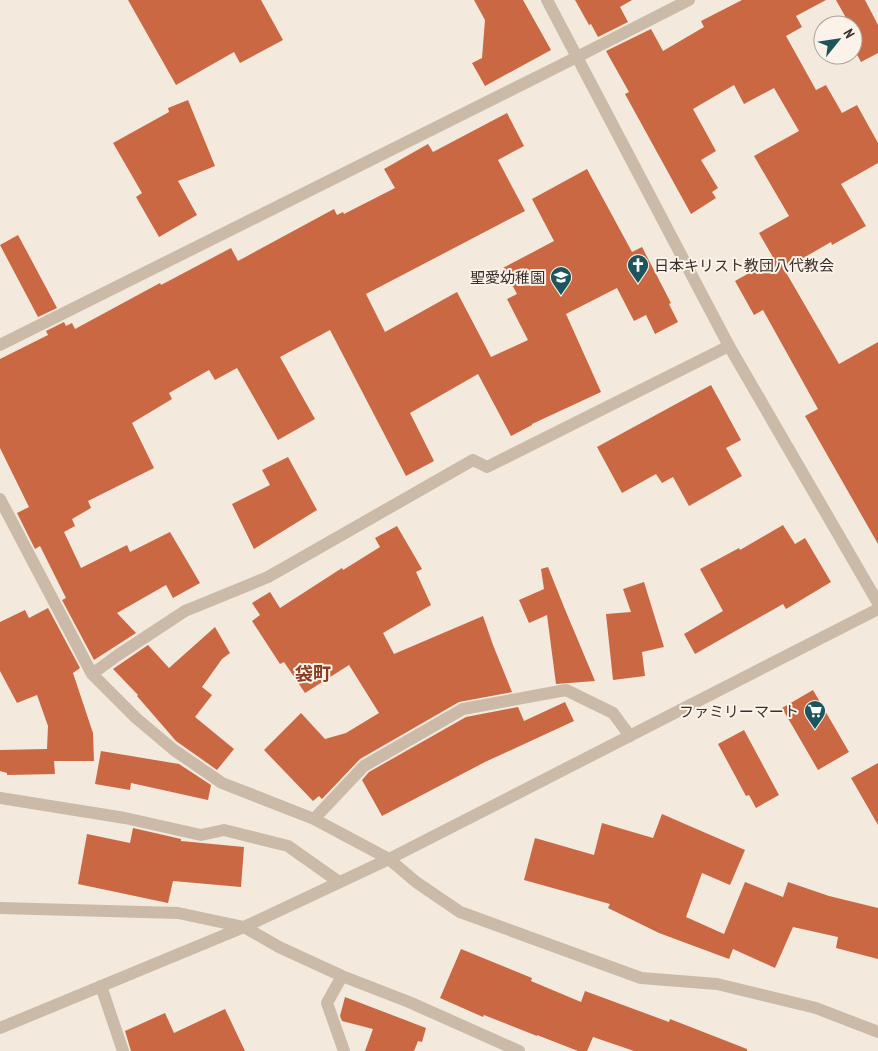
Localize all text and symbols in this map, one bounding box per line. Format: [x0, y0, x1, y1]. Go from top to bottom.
north arrow [813, 15, 863, 65]
text: N [840, 26, 859, 41]
church icon: 日本キリスト教団八代教会 [626, 253, 650, 284]
place label: 日本キリスト教団八代教会 [654, 256, 834, 275]
school or university icon: 聖愛幼稚園 [549, 265, 573, 296]
place label: 聖愛幼稚園 [470, 268, 545, 287]
district label: 袋町 [295, 662, 331, 685]
supermarket icon: ファミリーマート [803, 699, 827, 730]
place label: ファミリーマート [679, 702, 799, 721]

